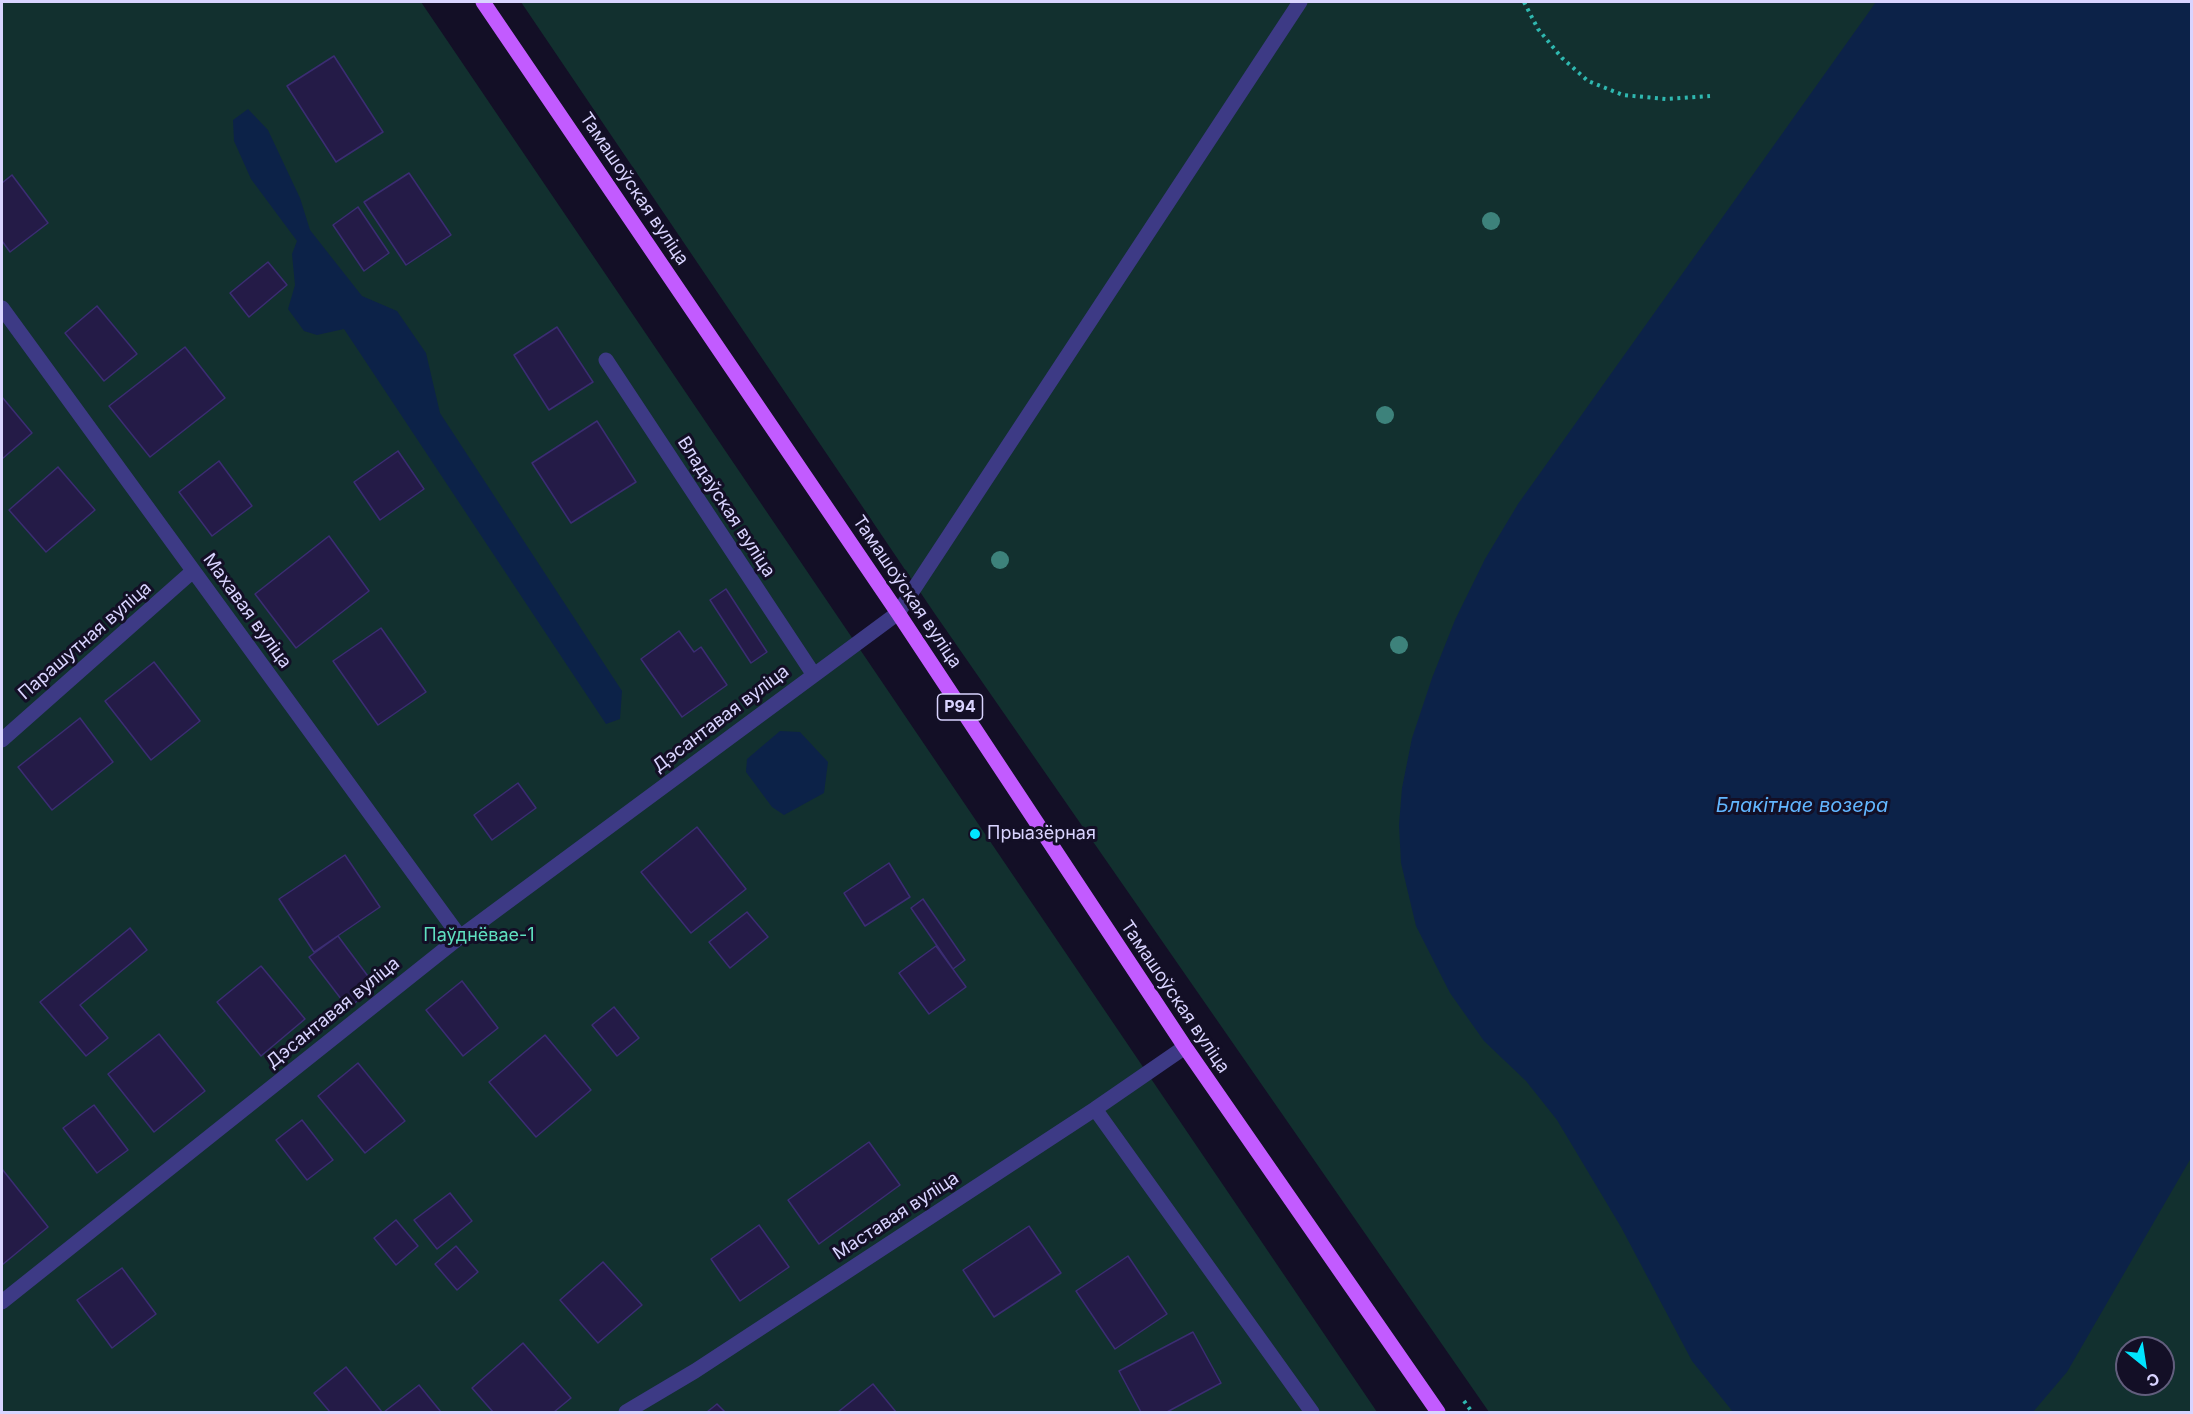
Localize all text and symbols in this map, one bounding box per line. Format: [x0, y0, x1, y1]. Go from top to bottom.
street label: Тамашоўская вуліца [575, 109, 693, 269]
street label: Владаўская вуліца [672, 433, 780, 581]
street label: Тамашоўская вуліца [848, 512, 966, 672]
street label: Махавая вуліца [198, 549, 296, 673]
street label: Парашутная вуліца [14, 577, 156, 705]
street label: Дэсантавая вуліца [649, 661, 793, 777]
road number: Р94 [938, 694, 982, 720]
water label: Блакітнае возера [1716, 794, 1888, 818]
place label: Прыазёрная [987, 823, 1096, 845]
marker: Прыазёрная [968, 827, 982, 841]
street label: Тамашоўская вуліца [1116, 917, 1234, 1077]
park label: Паўднёвае-1 [423, 925, 535, 947]
street label: Дэсантавая вуліца [262, 953, 404, 1073]
street label: Маставая вуліца [829, 1167, 963, 1265]
north arrow [2115, 1336, 2175, 1396]
text: С [2143, 1368, 2163, 1391]

